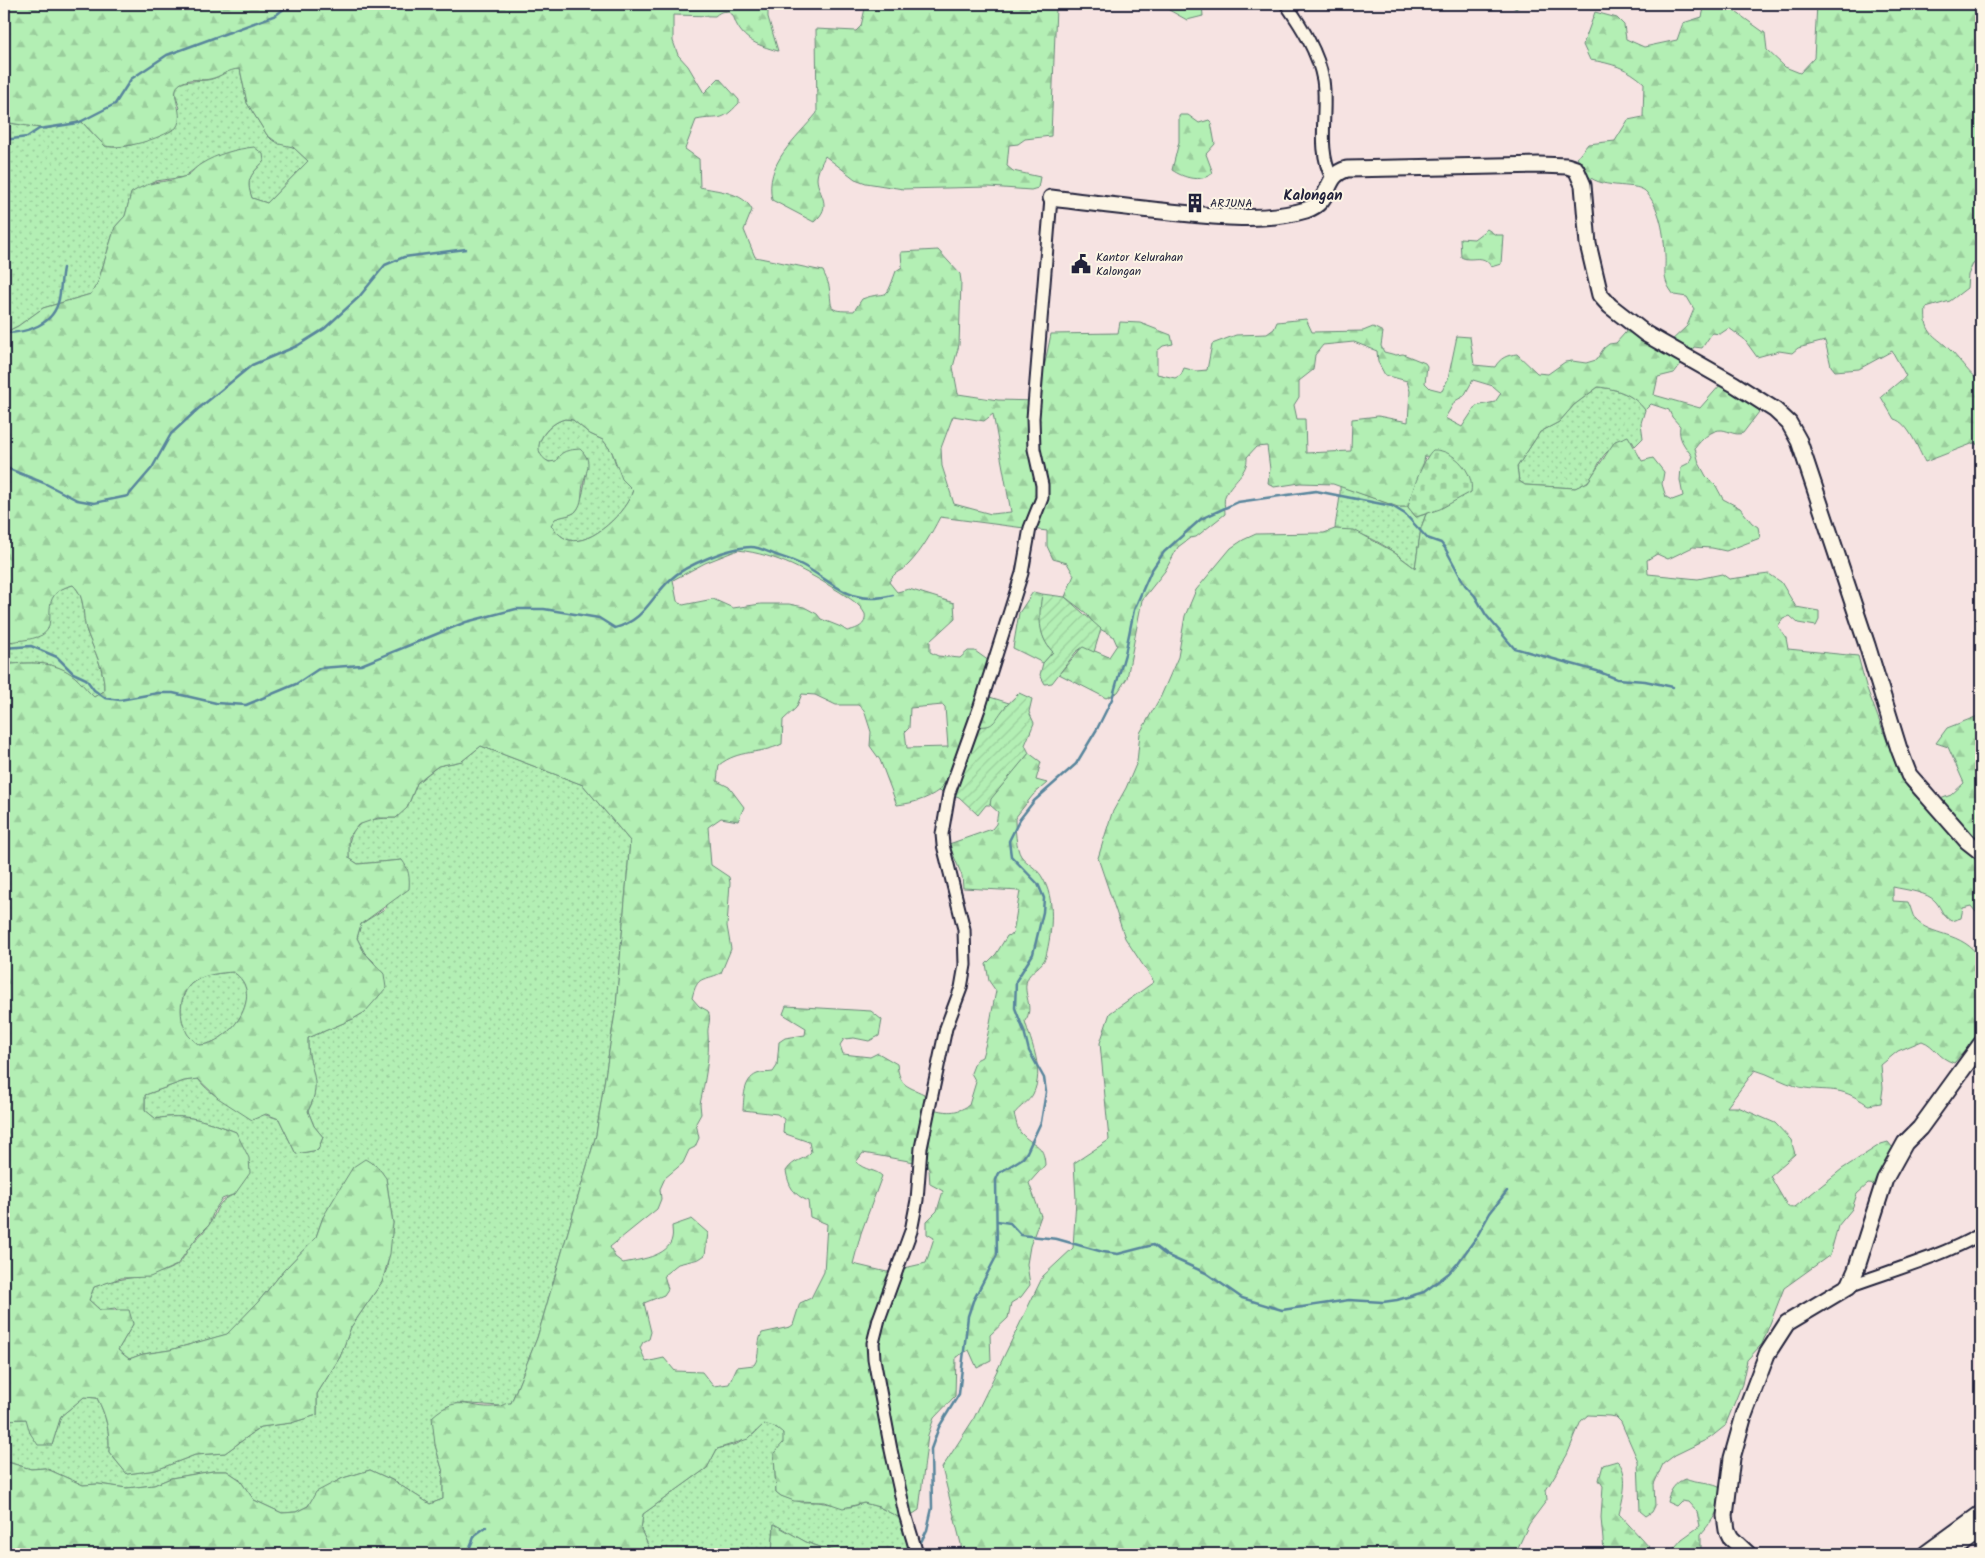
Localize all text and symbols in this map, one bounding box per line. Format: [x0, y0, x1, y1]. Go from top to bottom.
district label: Kalongan [1284, 184, 1343, 208]
building icon: ARJUNA [1184, 192, 1206, 214]
place label: ARJUNA [1210, 194, 1253, 213]
place label: Kantor Kelurahan Kalongan [1096, 248, 1183, 281]
public building icon: Kantor Kelurahan Kalongan [1070, 253, 1092, 275]

